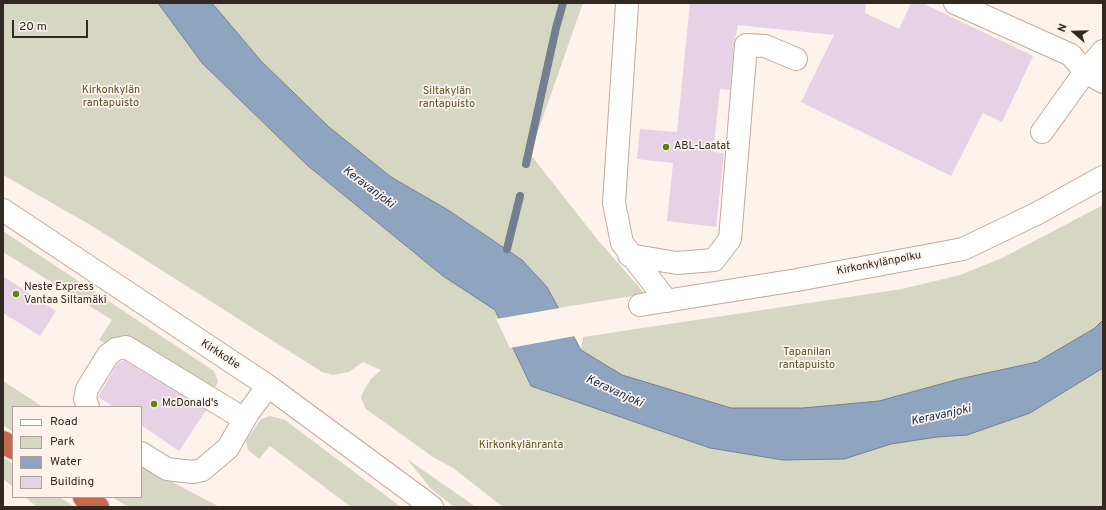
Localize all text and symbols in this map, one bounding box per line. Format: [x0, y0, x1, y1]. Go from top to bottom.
scale bar [14, 12, 90, 38]
north arrow [1054, 12, 1094, 52]
text: 20 m [19, 19, 47, 35]
text: N [1055, 22, 1071, 34]
park label: Kirkonkylän rantapuisto [82, 84, 140, 110]
park label: Siltakylän rantapuisto [419, 85, 475, 111]
place label: ABL-Laatat [674, 140, 730, 154]
marker: ABL-Laatat [661, 142, 671, 152]
water label: Keravanjoki [339, 164, 397, 212]
street label: Kirkonkylänpolku [836, 249, 922, 279]
place label: Neste Express Vantaa Siltamäki [24, 281, 107, 307]
marker: Neste Express Vantaa Siltamäki [11, 289, 21, 299]
street label: Kirkkotie [198, 337, 242, 373]
park label: Tapanilan rantapuisto [779, 346, 835, 372]
water label: Keravanjoki [583, 373, 645, 411]
place label: McDonald's [162, 397, 218, 411]
marker: McDonald's [149, 399, 159, 409]
water label: Keravanjoki [910, 403, 972, 429]
legend [12, 406, 142, 498]
text: Road [50, 414, 78, 430]
text: Park [50, 434, 75, 450]
park label: Kirkonkylänranta [479, 439, 563, 453]
text: Water [50, 454, 82, 470]
text: Building [50, 474, 94, 490]

